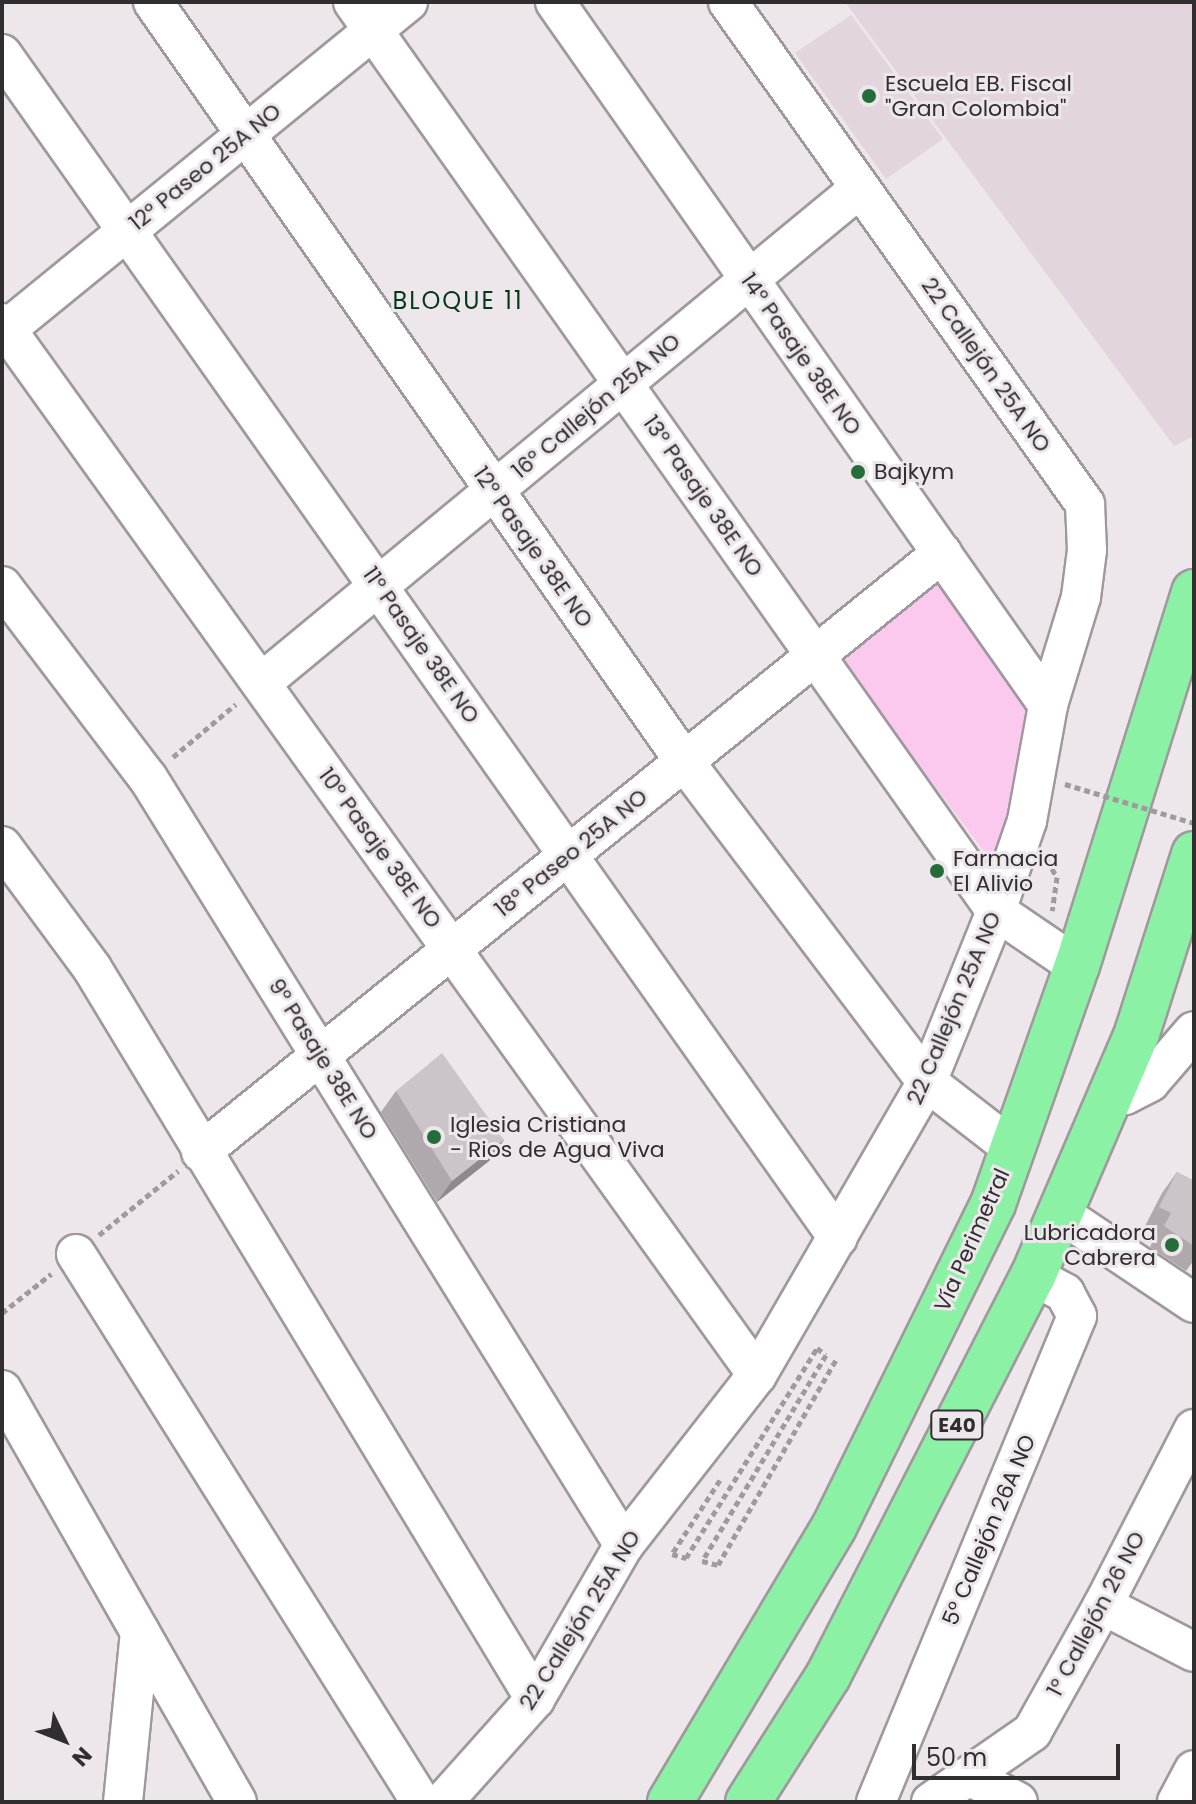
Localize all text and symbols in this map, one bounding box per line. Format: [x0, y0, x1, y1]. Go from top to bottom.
place label: Escuela EB. Fiscal "Gran Colombia" [885, 70, 1072, 122]
marker: Escuela EB. Fiscal "Gran Colombia" [860, 87, 878, 105]
street label: 12° Paseo 25A NO [124, 98, 286, 236]
street label: 14° Pasaje 38E NO [735, 268, 867, 440]
street label: 22 Callejón 25A NO [916, 273, 1056, 457]
district label: BLOQUE 11 [392, 287, 524, 315]
street label: 16° Callejón 25A NO [506, 328, 686, 484]
street label: 13° Pasaje 38E NO [638, 410, 768, 582]
place label: Bajkym [874, 459, 954, 485]
street label: 12° Pasaje 38E NO [468, 461, 598, 633]
marker: Bajkym [849, 463, 867, 481]
street label: 11° Pasaje 38E NO [357, 562, 485, 728]
street label: 10° Pasaje 38E NO [313, 763, 447, 933]
street label: 18° Paseo 25A NO [489, 783, 653, 923]
place label: Farmacia El Alivio [953, 845, 1058, 896]
marker: Farmacia El Alivio [928, 862, 946, 880]
street label: 22 Callejón 25A NO [901, 908, 1007, 1108]
street label: 9° Pasaje 38E NO [263, 974, 383, 1144]
place label: Iglesia Cristiana - Rios de Agua Viva [450, 1111, 665, 1162]
marker: Iglesia Cristiana - Rios de Agua Viva [425, 1128, 443, 1146]
street label: Vía Perimetral [929, 1164, 1015, 1316]
place label: Lubricadora Cabrera [1024, 1219, 1156, 1270]
marker: Lubricadora Cabrera [1163, 1236, 1181, 1254]
road number: E40 [929, 1409, 985, 1441]
street label: 5° Callejón 26A NO [937, 1431, 1041, 1629]
street label: 22 Callejón 25A NO [514, 1525, 646, 1715]
street label: 1° Callejón 26 NO [1041, 1527, 1151, 1701]
north arrow [24, 1700, 104, 1780]
scale bar [916, 1728, 1124, 1778]
text: N [65, 1740, 99, 1773]
text: 50 m [926, 1741, 987, 1774]

